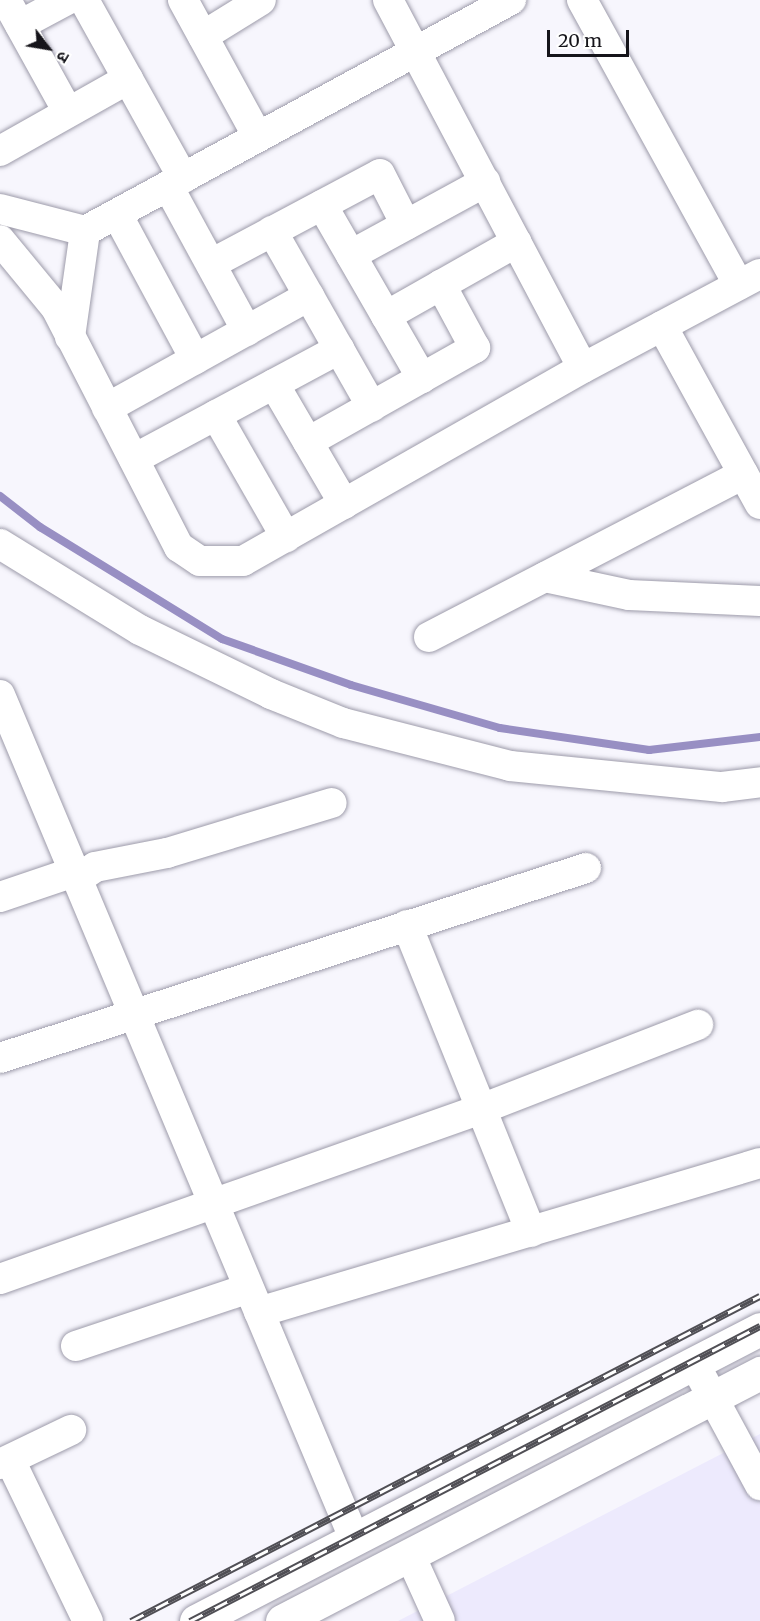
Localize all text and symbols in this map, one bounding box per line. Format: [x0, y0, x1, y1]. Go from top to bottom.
north arrow [18, 18, 78, 78]
scale bar [550, 18, 632, 56]
text: 20 m [558, 29, 602, 52]
text: उ [52, 48, 74, 66]

